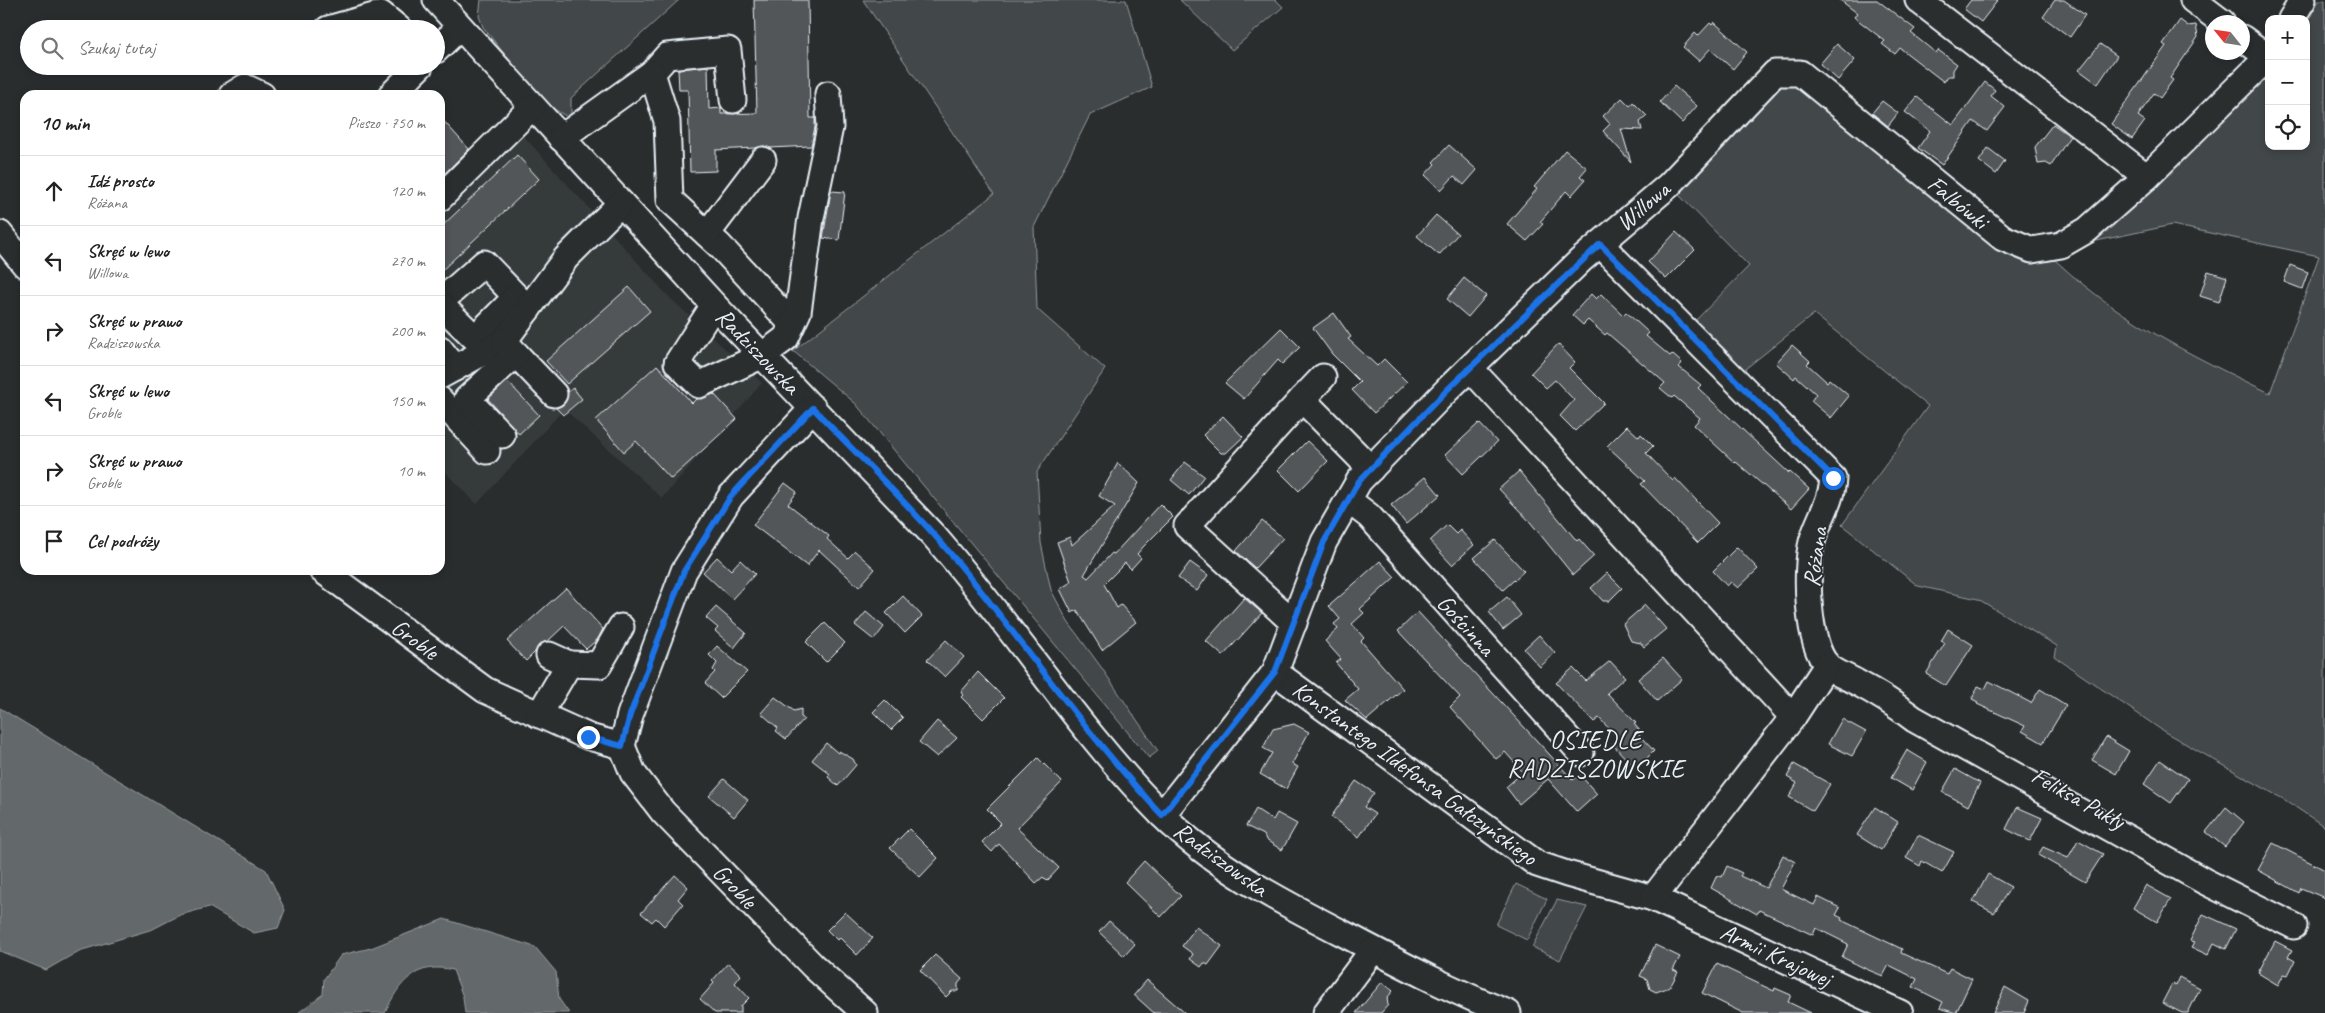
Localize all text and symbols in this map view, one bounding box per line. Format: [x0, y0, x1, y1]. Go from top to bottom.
north arrow [2205, 15, 2250, 60]
map controls [2265, 15, 2310, 150]
button: + [2265, 15, 2310, 60]
search box [20, 20, 445, 75]
icon: search [38, 34, 66, 62]
text: Szukaj tutaj [78, 36, 155, 60]
button: − [2265, 60, 2310, 105]
button: locate [2265, 105, 2310, 150]
text: 10 min [40, 110, 90, 136]
text: Pieszo · 750 m [348, 113, 425, 133]
text: Idź prosto [87, 169, 154, 193]
street label: Falbówki [1922, 169, 1996, 237]
street label: Willowa [1610, 173, 1678, 237]
icon: ahead [40, 177, 68, 205]
text: 120 m [391, 181, 425, 201]
text: Różana [87, 193, 127, 213]
text: Skręć w lewo [87, 239, 169, 263]
icon: left [40, 247, 68, 275]
text: 270 m [391, 251, 425, 271]
text: Willowa [87, 263, 128, 283]
street label: Radziszowska [709, 301, 808, 402]
text: Skręć w prawo [87, 309, 182, 333]
icon: right [40, 317, 68, 345]
text: 200 m [391, 321, 425, 341]
text: Radziszowska [87, 333, 159, 353]
text: Skręć w lewo [87, 379, 169, 403]
icon: left [40, 387, 68, 415]
text: 150 m [391, 391, 425, 411]
text: Groble [87, 403, 121, 423]
text: Skręć w prawo [87, 449, 182, 473]
icon: right [40, 457, 68, 485]
text: 10 m [398, 461, 425, 481]
route start [1822, 467, 1845, 490]
text: Groble [87, 473, 121, 493]
street label: Różana [1796, 524, 1834, 589]
icon: arrive [40, 527, 68, 555]
text: Cel podróży [87, 529, 158, 553]
street label: Gościnna [1431, 588, 1502, 663]
street label: Groble [386, 612, 446, 667]
street label: Konstantego Ildefonsa Gałczyńskiego [1287, 674, 1544, 873]
district label: OSIEDLE RADZISZOWSKIE [1507, 724, 1687, 785]
route end [577, 726, 600, 749]
street label: Feliksa Pukły [2026, 760, 2131, 837]
street label: Radziszowska [1168, 815, 1275, 904]
street label: Groble [706, 857, 765, 916]
street label: Armii Krajowej [1716, 916, 1839, 995]

